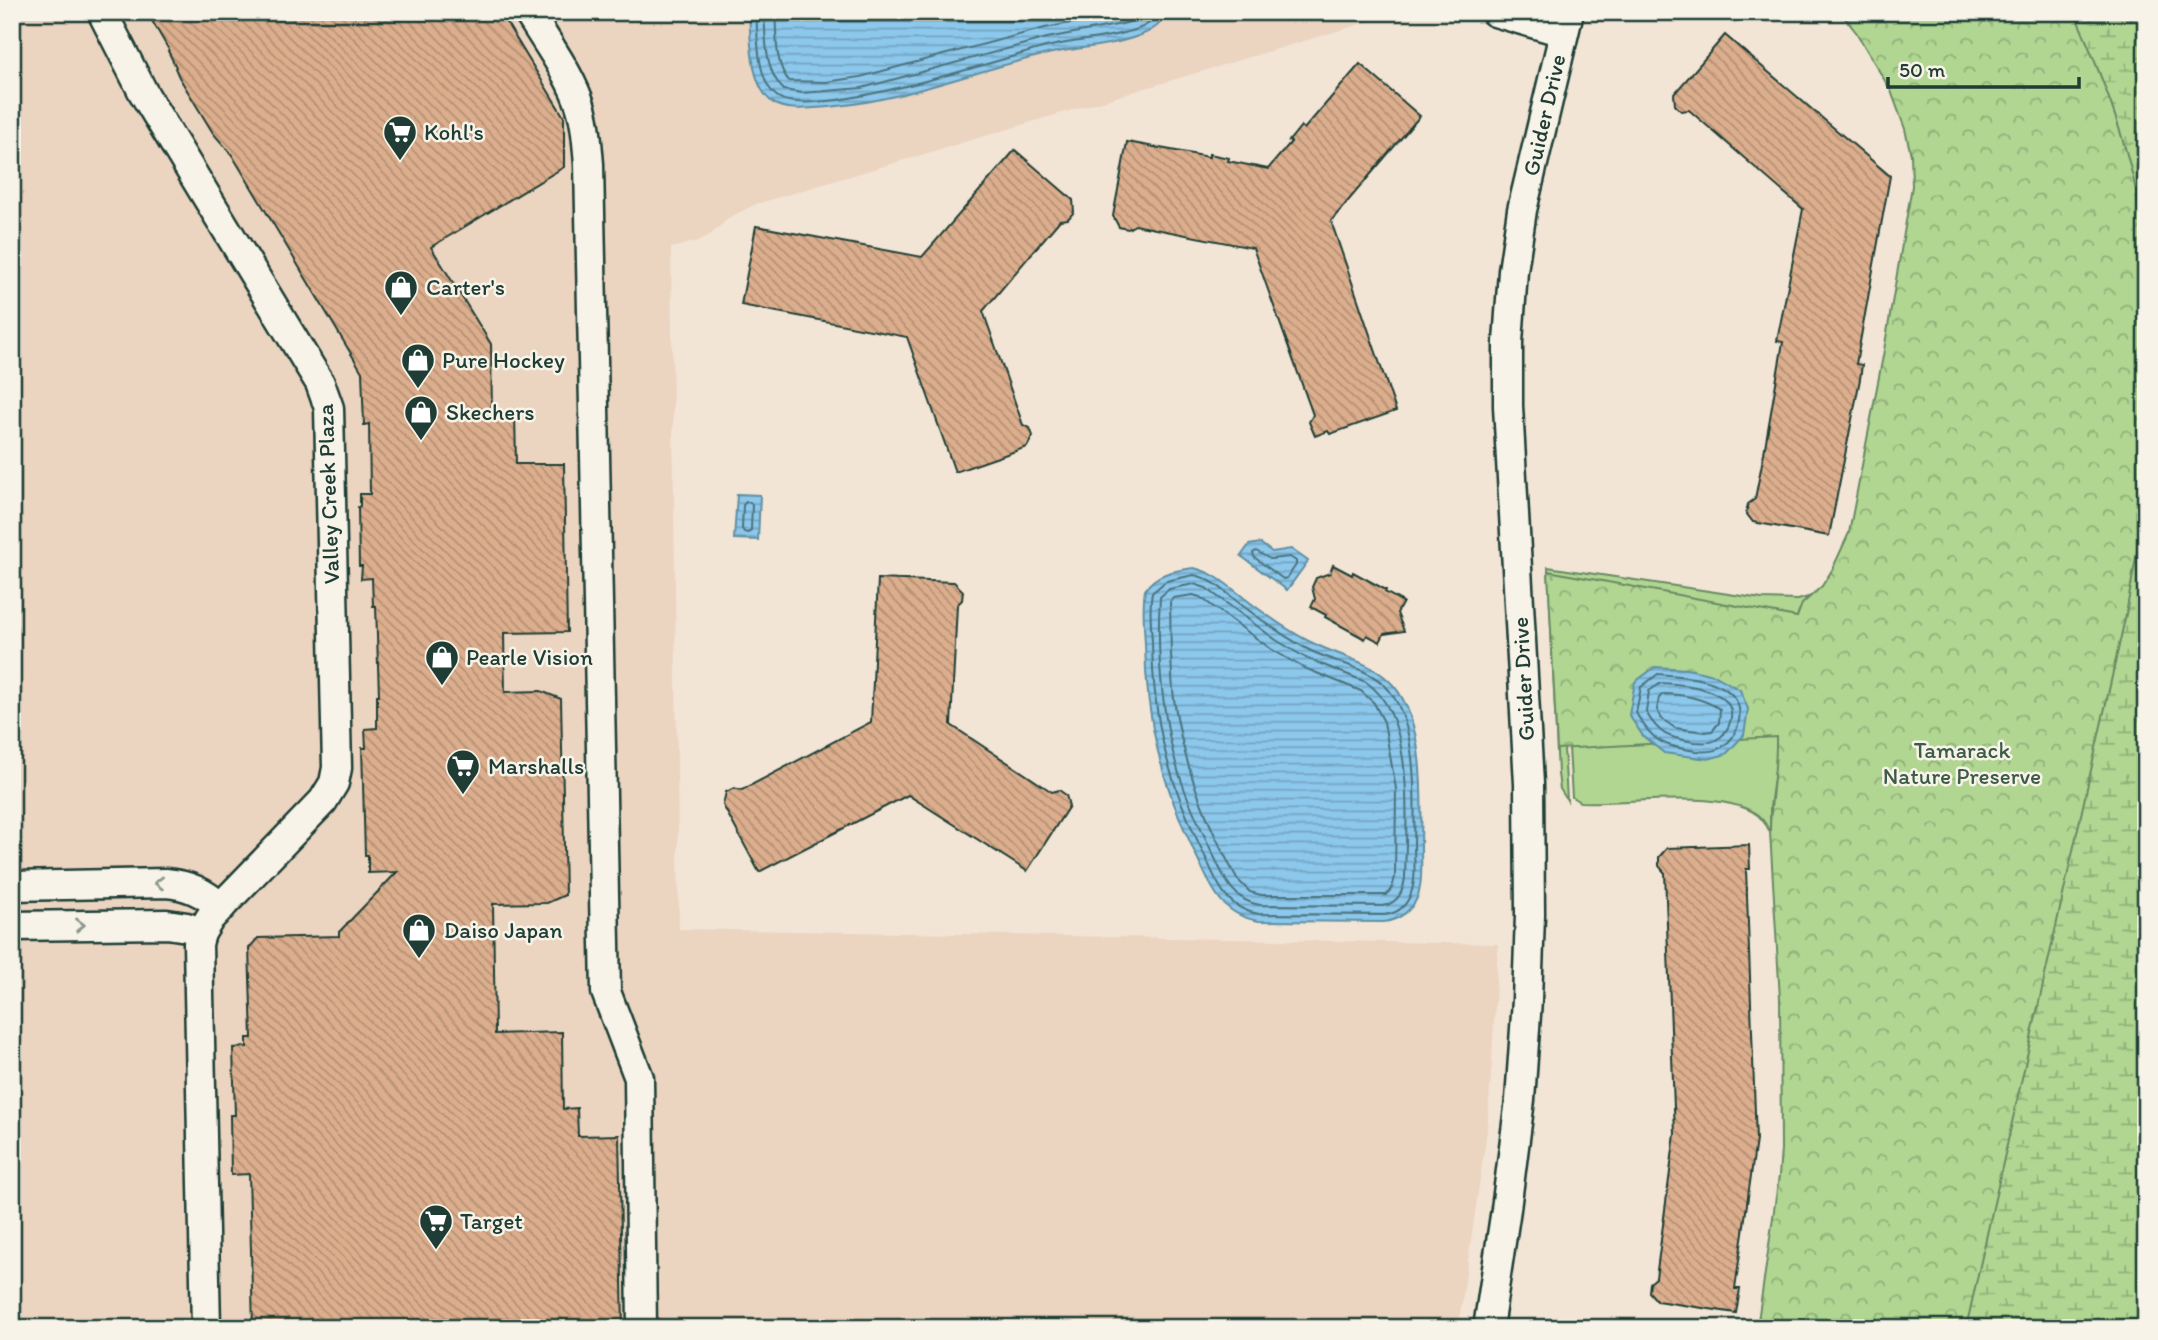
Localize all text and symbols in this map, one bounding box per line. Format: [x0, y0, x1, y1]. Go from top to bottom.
scale bar [1888, 46, 2079, 90]
street label: Guider Drive [1516, 51, 1572, 179]
text: 50 m [1899, 57, 1946, 82]
supermarket icon: Kohl's [381, 113, 419, 162]
place label: Kohl's [424, 118, 484, 146]
shop icon: Carter's [382, 268, 420, 317]
place label: Carter's [426, 273, 505, 301]
shop icon: Pure Hockey [399, 341, 437, 390]
place label: Pure Hockey [442, 346, 565, 374]
shop icon: Skechers [402, 393, 440, 442]
place label: Skechers [446, 398, 535, 426]
street label: Valley Creek Plaza [311, 403, 345, 585]
street label: Guider Drive [1506, 616, 1540, 742]
shop icon: Pearle Vision [423, 638, 461, 687]
place label: Pearle Vision [466, 643, 593, 671]
park label: Tamarack Nature Preserve [1883, 736, 2041, 790]
supermarket icon: Marshalls [444, 747, 482, 796]
place label: Marshalls [488, 752, 584, 780]
one-way arrow [153, 875, 164, 891]
shop icon: Daiso Japan [400, 911, 438, 960]
place label: Daiso Japan [444, 916, 562, 944]
one-way arrow [76, 917, 86, 933]
supermarket icon: Target [417, 1202, 455, 1251]
place label: Target [460, 1207, 523, 1235]

